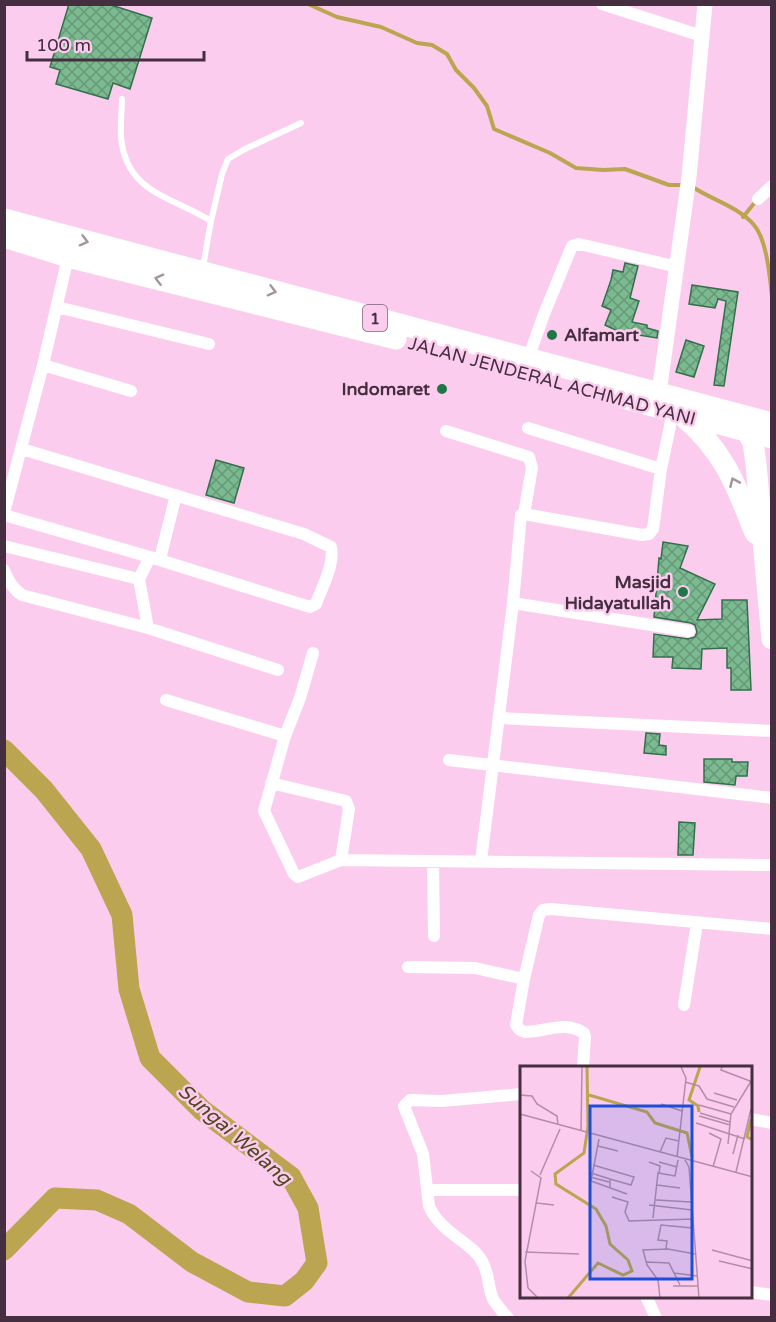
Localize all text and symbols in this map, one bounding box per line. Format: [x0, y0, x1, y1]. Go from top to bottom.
scale bar [27, 24, 204, 62]
text: 100 m [36, 34, 91, 56]
one-way arrow [78, 233, 88, 246]
one-way arrow [154, 273, 164, 286]
one-way arrow [267, 283, 277, 296]
road number: 1 [363, 305, 387, 331]
place label: Alfamart [564, 324, 639, 346]
marker: Alfamart [545, 328, 559, 342]
street label: JALAN JENDERAL ACHMAD YANI [406, 332, 698, 430]
place label: Indomaret [341, 378, 430, 400]
marker: Indomaret [435, 382, 449, 396]
one-way arrow [730, 478, 742, 489]
place label: Masjid Hidayatullah [564, 571, 671, 614]
marker: Masjid Hidayatullah [676, 585, 690, 599]
inset map [520, 1066, 752, 1298]
water label: Sungai Welang [173, 1079, 297, 1191]

